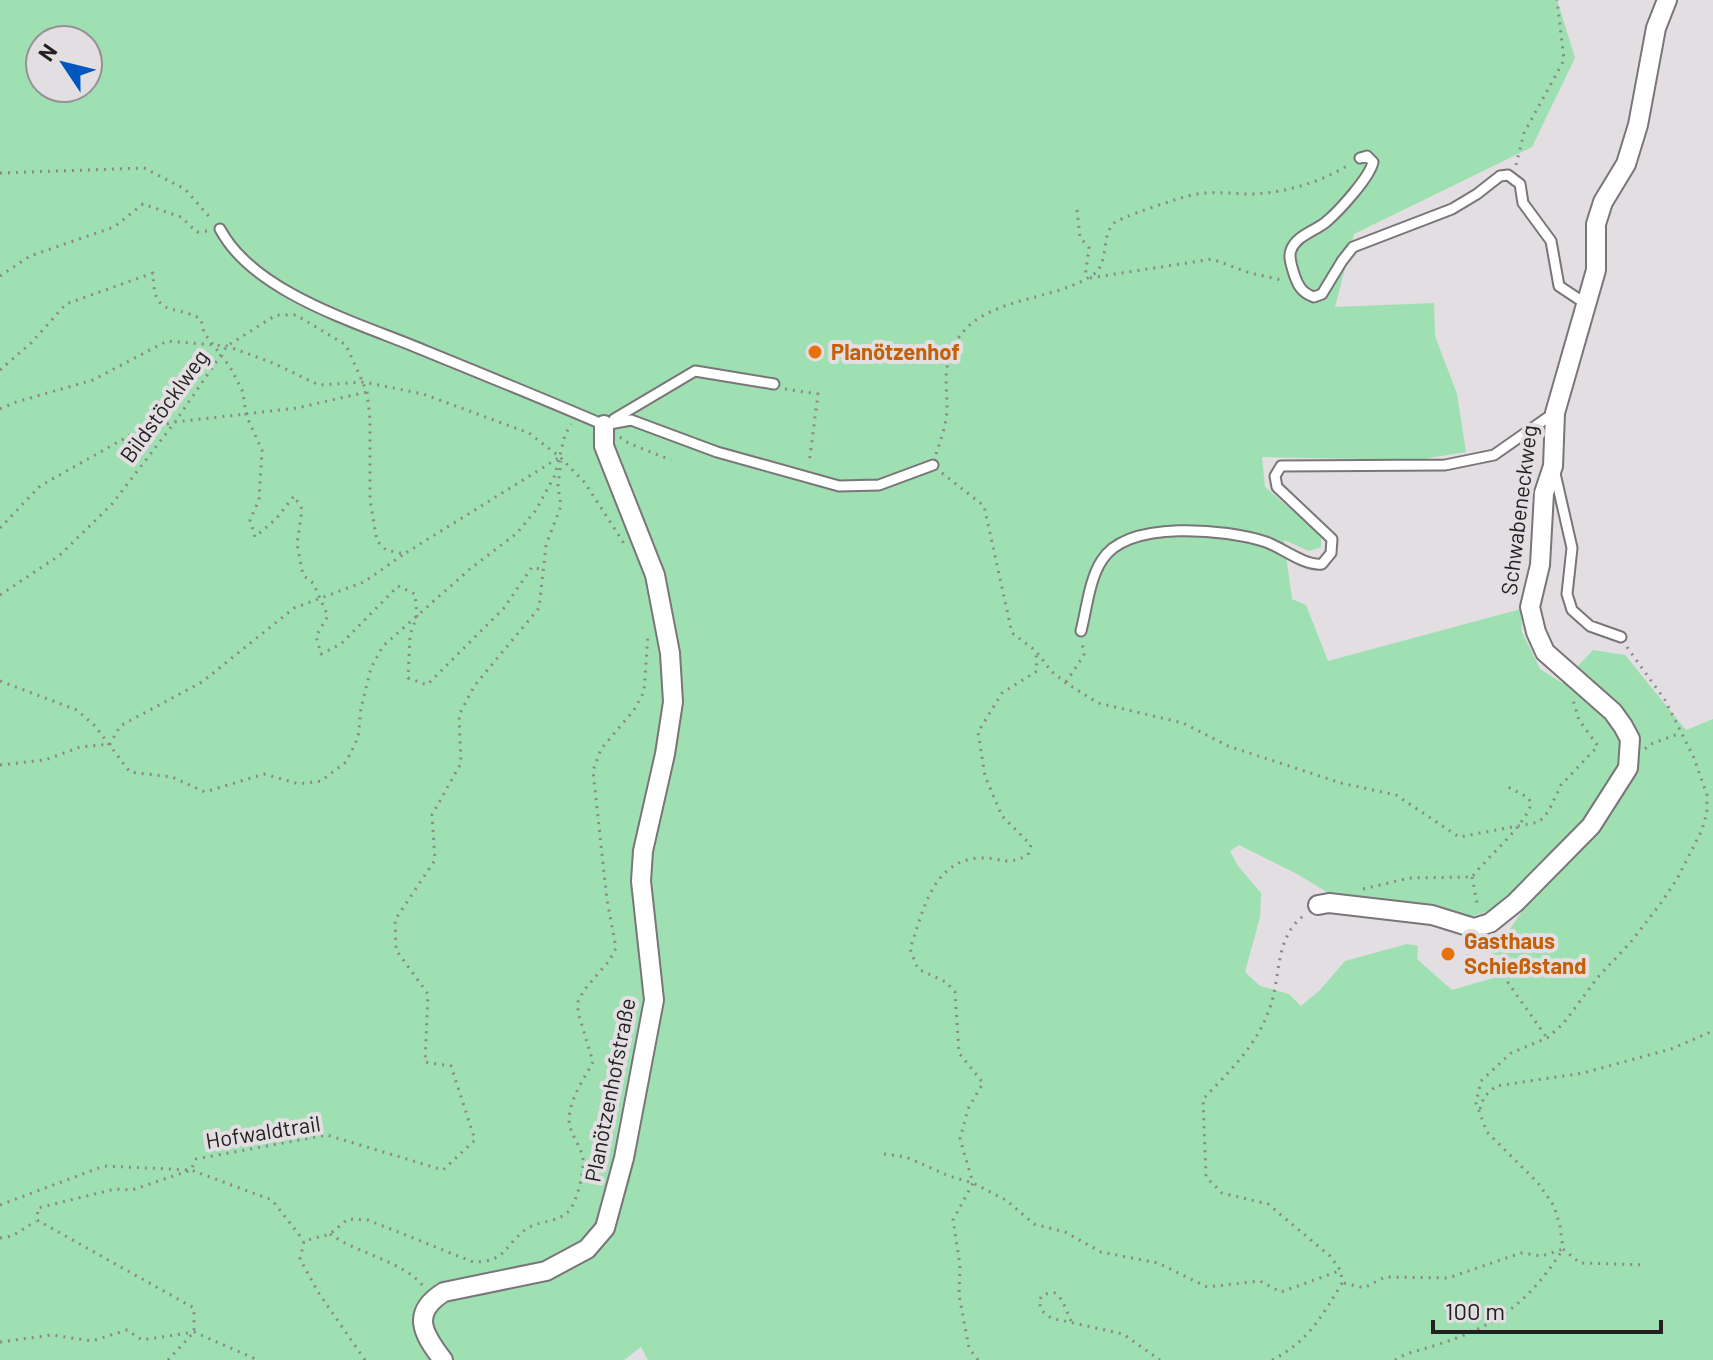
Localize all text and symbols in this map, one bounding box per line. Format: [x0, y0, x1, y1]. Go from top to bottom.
north arrow [24, 24, 104, 104]
text: N [32, 39, 62, 65]
place label: Planötzenhof [831, 338, 960, 364]
marker: Planötzenhof [806, 343, 824, 361]
street label: Bildstöcklweg [114, 344, 213, 467]
street label: Schwabeneckweg [1495, 423, 1541, 596]
place label: Gasthaus Schießstand [1464, 927, 1586, 978]
marker: Gasthaus Schießstand [1439, 945, 1457, 963]
street label: Planötzenhofstraße [578, 996, 640, 1184]
street label: Hofwaldtrail [204, 1109, 322, 1153]
scale bar [1433, 1284, 1661, 1334]
text: 100 m [1445, 1296, 1505, 1325]

